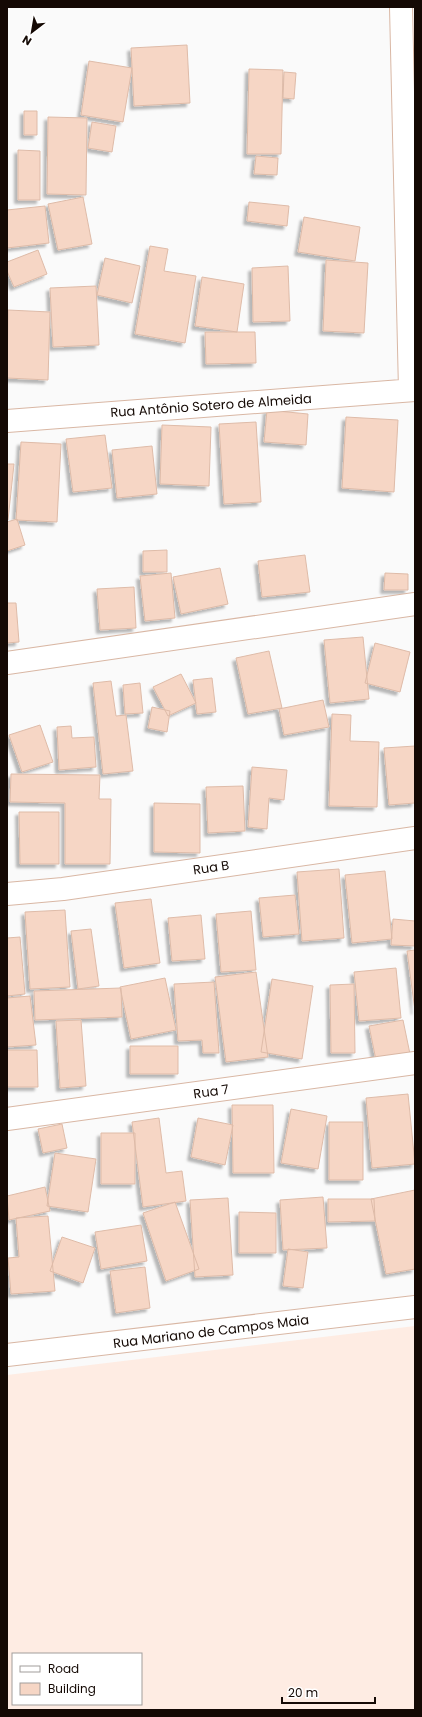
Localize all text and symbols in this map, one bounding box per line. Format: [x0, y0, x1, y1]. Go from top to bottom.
north arrow [12, 12, 52, 52]
text: N [19, 32, 35, 50]
street label: Rua Antônio Sotero de Almeida [110, 389, 312, 422]
street label: Rua B [192, 856, 230, 879]
street label: Rua 7 [192, 1080, 230, 1103]
street label: Rua Mariano de Campos Maia [112, 1310, 310, 1353]
legend [12, 1653, 142, 1705]
text: Road [48, 1660, 79, 1677]
scale bar [282, 1679, 375, 1705]
text: Building [48, 1680, 96, 1697]
text: 20 m [288, 1684, 318, 1701]

